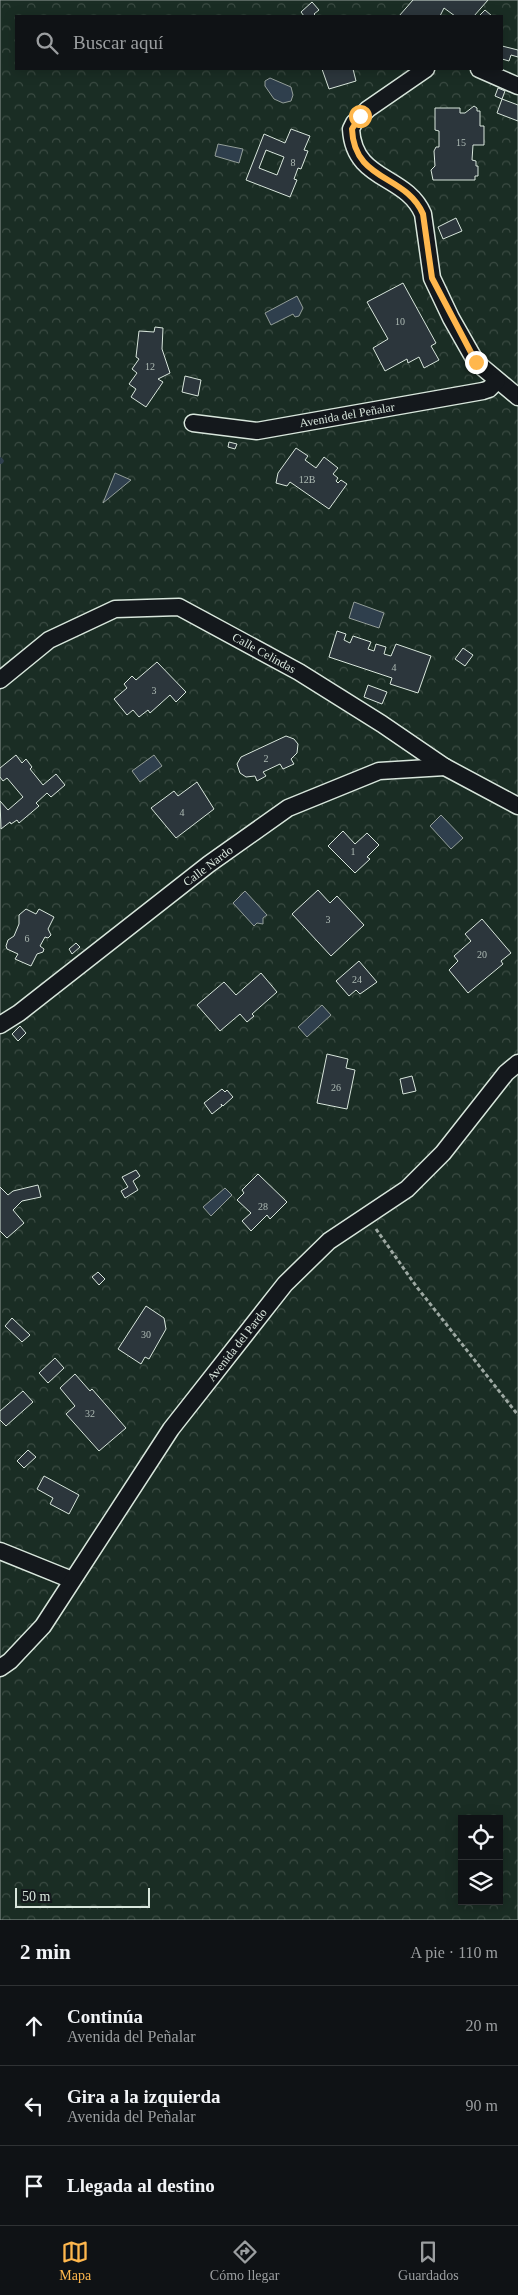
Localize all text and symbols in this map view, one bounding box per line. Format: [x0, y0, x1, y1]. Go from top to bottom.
search box [15, 15, 503, 70]
icon: search [33, 29, 61, 57]
text: Buscar aquí [73, 32, 163, 53]
route start [349, 105, 372, 128]
house number: 15 [456, 137, 466, 148]
house number: 8 [291, 157, 296, 168]
house number: 10 [395, 316, 405, 327]
route end [465, 351, 488, 374]
house number: 12 [145, 361, 155, 372]
street label: Avenida del Peñalar [298, 400, 396, 430]
house number: 12B [299, 474, 316, 485]
street label: Calle Celindas [230, 630, 298, 676]
house number: 4 [392, 662, 397, 673]
house number: 3 [152, 685, 157, 696]
house number: 2 [264, 753, 269, 764]
house number: 4 [180, 807, 185, 818]
street label: Calle Nardo [181, 843, 235, 889]
house number: 1 [351, 846, 356, 857]
house number: 3 [326, 914, 331, 925]
house number: 6 [25, 933, 30, 944]
house number: 20 [477, 949, 487, 960]
house number: 24 [352, 974, 362, 985]
house number: 26 [331, 1082, 341, 1093]
house number: 28 [258, 1201, 268, 1212]
street label: Avenida del Pardo [204, 1306, 270, 1384]
house number: 30 [141, 1329, 151, 1340]
house number: 32 [85, 1408, 95, 1419]
map controls [458, 1815, 503, 1905]
button: locate [458, 1815, 503, 1860]
button: layers [458, 1860, 503, 1905]
scale bar [15, 1885, 150, 1908]
text: 50 m [22, 1889, 50, 1904]
text: 2 min [20, 1940, 71, 1964]
text: A pie · 110 m [411, 1944, 498, 1961]
text: Continúa [67, 2006, 143, 2027]
icon: ahead [20, 2012, 48, 2040]
text: 20 m [466, 2017, 498, 2034]
text: Avenida del Peñalar [67, 2028, 196, 2045]
text: Gira a la izquierda [67, 2086, 221, 2107]
icon: left [20, 2092, 48, 2120]
text: 90 m [466, 2097, 498, 2114]
text: Avenida del Peñalar [67, 2108, 196, 2125]
icon: arrive [20, 2172, 48, 2200]
text: Llegada al destino [67, 2175, 215, 2196]
tab: Mapa [59, 2238, 91, 2284]
tab: Cómo llegar [210, 2238, 279, 2284]
tab: Guardados [398, 2238, 459, 2284]

